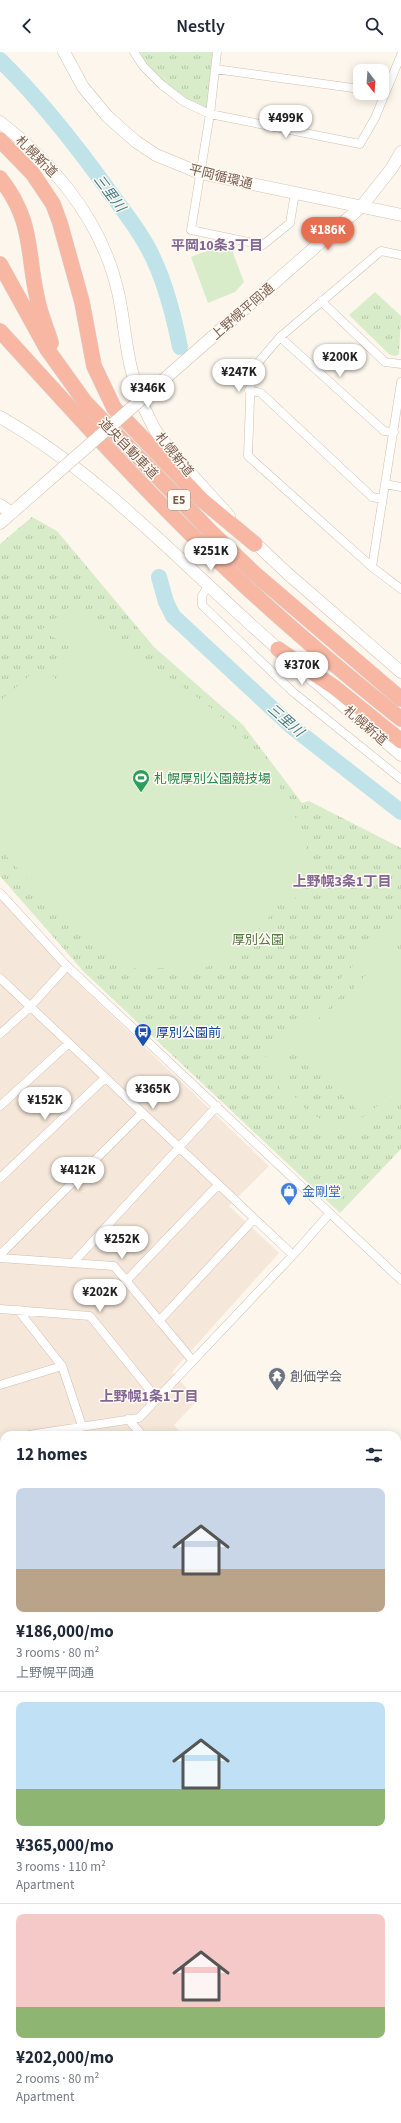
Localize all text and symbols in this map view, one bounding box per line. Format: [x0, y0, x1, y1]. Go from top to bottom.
text: Nestly [176, 14, 225, 39]
icon: back [16, 15, 38, 37]
icon: search [363, 15, 385, 37]
north arrow [353, 64, 389, 100]
map controls [353, 64, 389, 100]
pin: ¥499K [258, 105, 314, 139]
text: ¥499K [268, 109, 304, 127]
street label: 札幌新道 [12, 132, 61, 181]
street label: 平岡循環通 [187, 160, 254, 194]
water label: 三里川 [89, 171, 131, 218]
pin: ¥186K [300, 217, 356, 251]
text: ¥186K [310, 221, 346, 239]
district label: 平岡10条3丁目 [171, 236, 263, 256]
street label: 上野幌平岡通 [207, 279, 278, 344]
pin: ¥200K [312, 344, 368, 378]
text: ¥200K [322, 348, 358, 366]
pin: ¥247K [211, 359, 267, 393]
text: ¥247K [221, 363, 257, 381]
pin: ¥346K [120, 375, 176, 409]
text: ¥346K [130, 379, 166, 397]
street label: 道央自動車道 [95, 414, 162, 483]
street label: 札幌新道 [151, 429, 198, 481]
road number: E5 [168, 490, 190, 510]
pin: ¥251K [183, 538, 239, 572]
text: ¥251K [193, 542, 229, 560]
pin: ¥370K [274, 652, 330, 686]
text: ¥370K [284, 656, 320, 674]
water label: 三里川 [263, 699, 309, 743]
street label: 札幌新道 [340, 702, 391, 750]
sports icon: 札幌厚別公園競技場 [131, 768, 151, 793]
place label: 札幌厚別公園競技場 [154, 770, 271, 788]
district label: 上野幌3条1丁目 [293, 872, 391, 892]
park label: 厚別公園 [232, 931, 284, 949]
bus stop icon: 厚別公園前 [133, 1022, 153, 1047]
place label: 厚別公園前 [156, 1024, 221, 1042]
pin: ¥365K [125, 1076, 181, 1110]
text: ¥365K [135, 1080, 171, 1098]
pin: ¥152K [17, 1087, 73, 1121]
text: ¥152K [27, 1091, 63, 1109]
pin: ¥412K [50, 1157, 106, 1191]
text: ¥412K [60, 1161, 96, 1179]
shop icon: 金剛堂 [279, 1181, 299, 1206]
place label: 金剛堂 [302, 1183, 341, 1201]
pin: ¥252K [94, 1226, 150, 1260]
text: ¥252K [104, 1230, 140, 1248]
pin: ¥202K [72, 1279, 128, 1313]
text: ¥202K [82, 1283, 118, 1301]
temple icon: 創価学会 [267, 1366, 287, 1391]
place label: 創価学会 [290, 1368, 342, 1386]
district label: 上野幌1条1丁目 [100, 1387, 198, 1407]
text: 12 homes [16, 1443, 87, 1467]
icon: filters [363, 1444, 385, 1466]
icon: home [165, 1514, 237, 1586]
text: ¥186,000/mo [16, 1620, 114, 1644]
text: 3 rooms · 80 m² [16, 1644, 99, 1662]
text: 上野幌平岡通 [16, 1664, 94, 1682]
icon: home [165, 1728, 237, 1800]
text: ¥365,000/mo [16, 1834, 114, 1858]
text: 3 rooms · 110 m² [16, 1858, 106, 1876]
text: Apartment [16, 1876, 74, 1894]
icon: home [165, 1940, 237, 2012]
text: ¥202,000/mo [16, 2046, 114, 2070]
text: 2 rooms · 80 m² [16, 2070, 99, 2088]
text: Apartment [16, 2088, 74, 2106]

